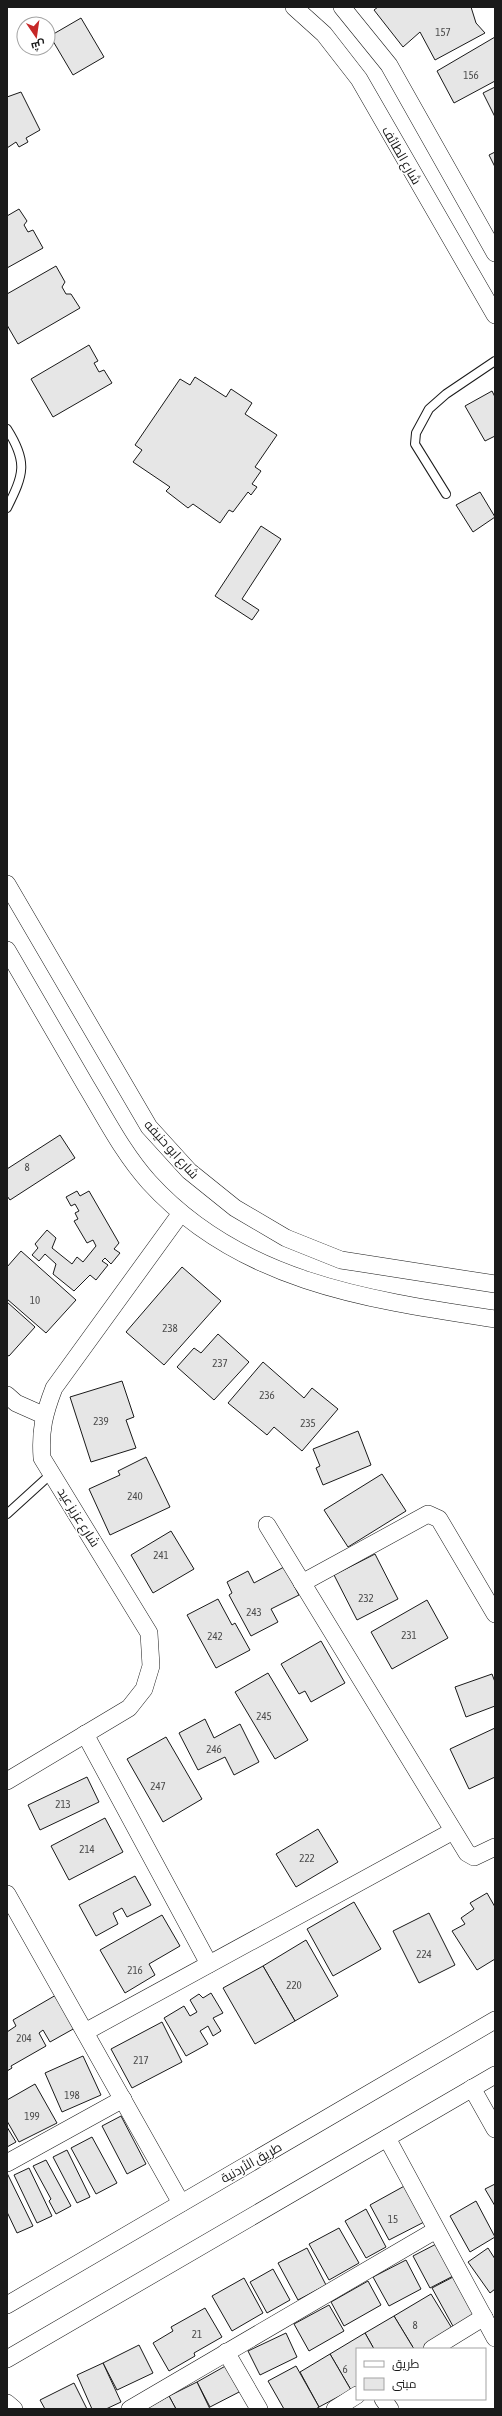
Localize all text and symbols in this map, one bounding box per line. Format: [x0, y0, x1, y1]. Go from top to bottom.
north arrow [16, 16, 56, 56]
house number: 157 [435, 26, 451, 38]
text: ش [30, 37, 46, 53]
house number: 156 [463, 69, 479, 81]
street label: شارع الطائف [378, 123, 424, 188]
street label: شارع ابو حنيفه [141, 1117, 202, 1182]
house number: 8 [24, 1161, 30, 1173]
house number: 10 [30, 1294, 40, 1306]
house number: 238 [162, 1322, 178, 1334]
house number: 237 [212, 1357, 228, 1369]
house number: 236 [259, 1389, 275, 1401]
house number: 239 [93, 1415, 109, 1427]
house number: 235 [300, 1417, 316, 1429]
street label: شارع عزيز عيد [54, 1485, 103, 1550]
house number: 240 [127, 1490, 143, 1502]
house number: 241 [153, 1549, 169, 1561]
house number: 232 [358, 1592, 374, 1604]
house number: 243 [246, 1606, 262, 1618]
house number: 231 [401, 1629, 417, 1641]
house number: 242 [207, 1630, 223, 1642]
house number: 245 [256, 1710, 272, 1722]
house number: 246 [206, 1743, 222, 1755]
house number: 247 [150, 1780, 166, 1792]
house number: 213 [55, 1798, 71, 1810]
house number: 214 [79, 1843, 95, 1855]
house number: 222 [299, 1852, 315, 1864]
house number: 224 [416, 1948, 432, 1960]
house number: 216 [127, 1964, 143, 1976]
house number: 220 [286, 1979, 302, 1991]
house number: 204 [16, 2032, 32, 2044]
house number: 217 [133, 2054, 149, 2066]
house number: 198 [64, 2089, 80, 2101]
house number: 199 [24, 2110, 40, 2122]
street label: طريق الأردنية [218, 2139, 284, 2186]
house number: 15 [388, 2213, 398, 2225]
house number: 8 [412, 2319, 418, 2331]
house number: 21 [192, 2328, 202, 2340]
legend [356, 2348, 486, 2400]
text: طريق [392, 2357, 420, 2371]
house number: 6 [342, 2363, 348, 2375]
text: مبنى [392, 2377, 417, 2391]

